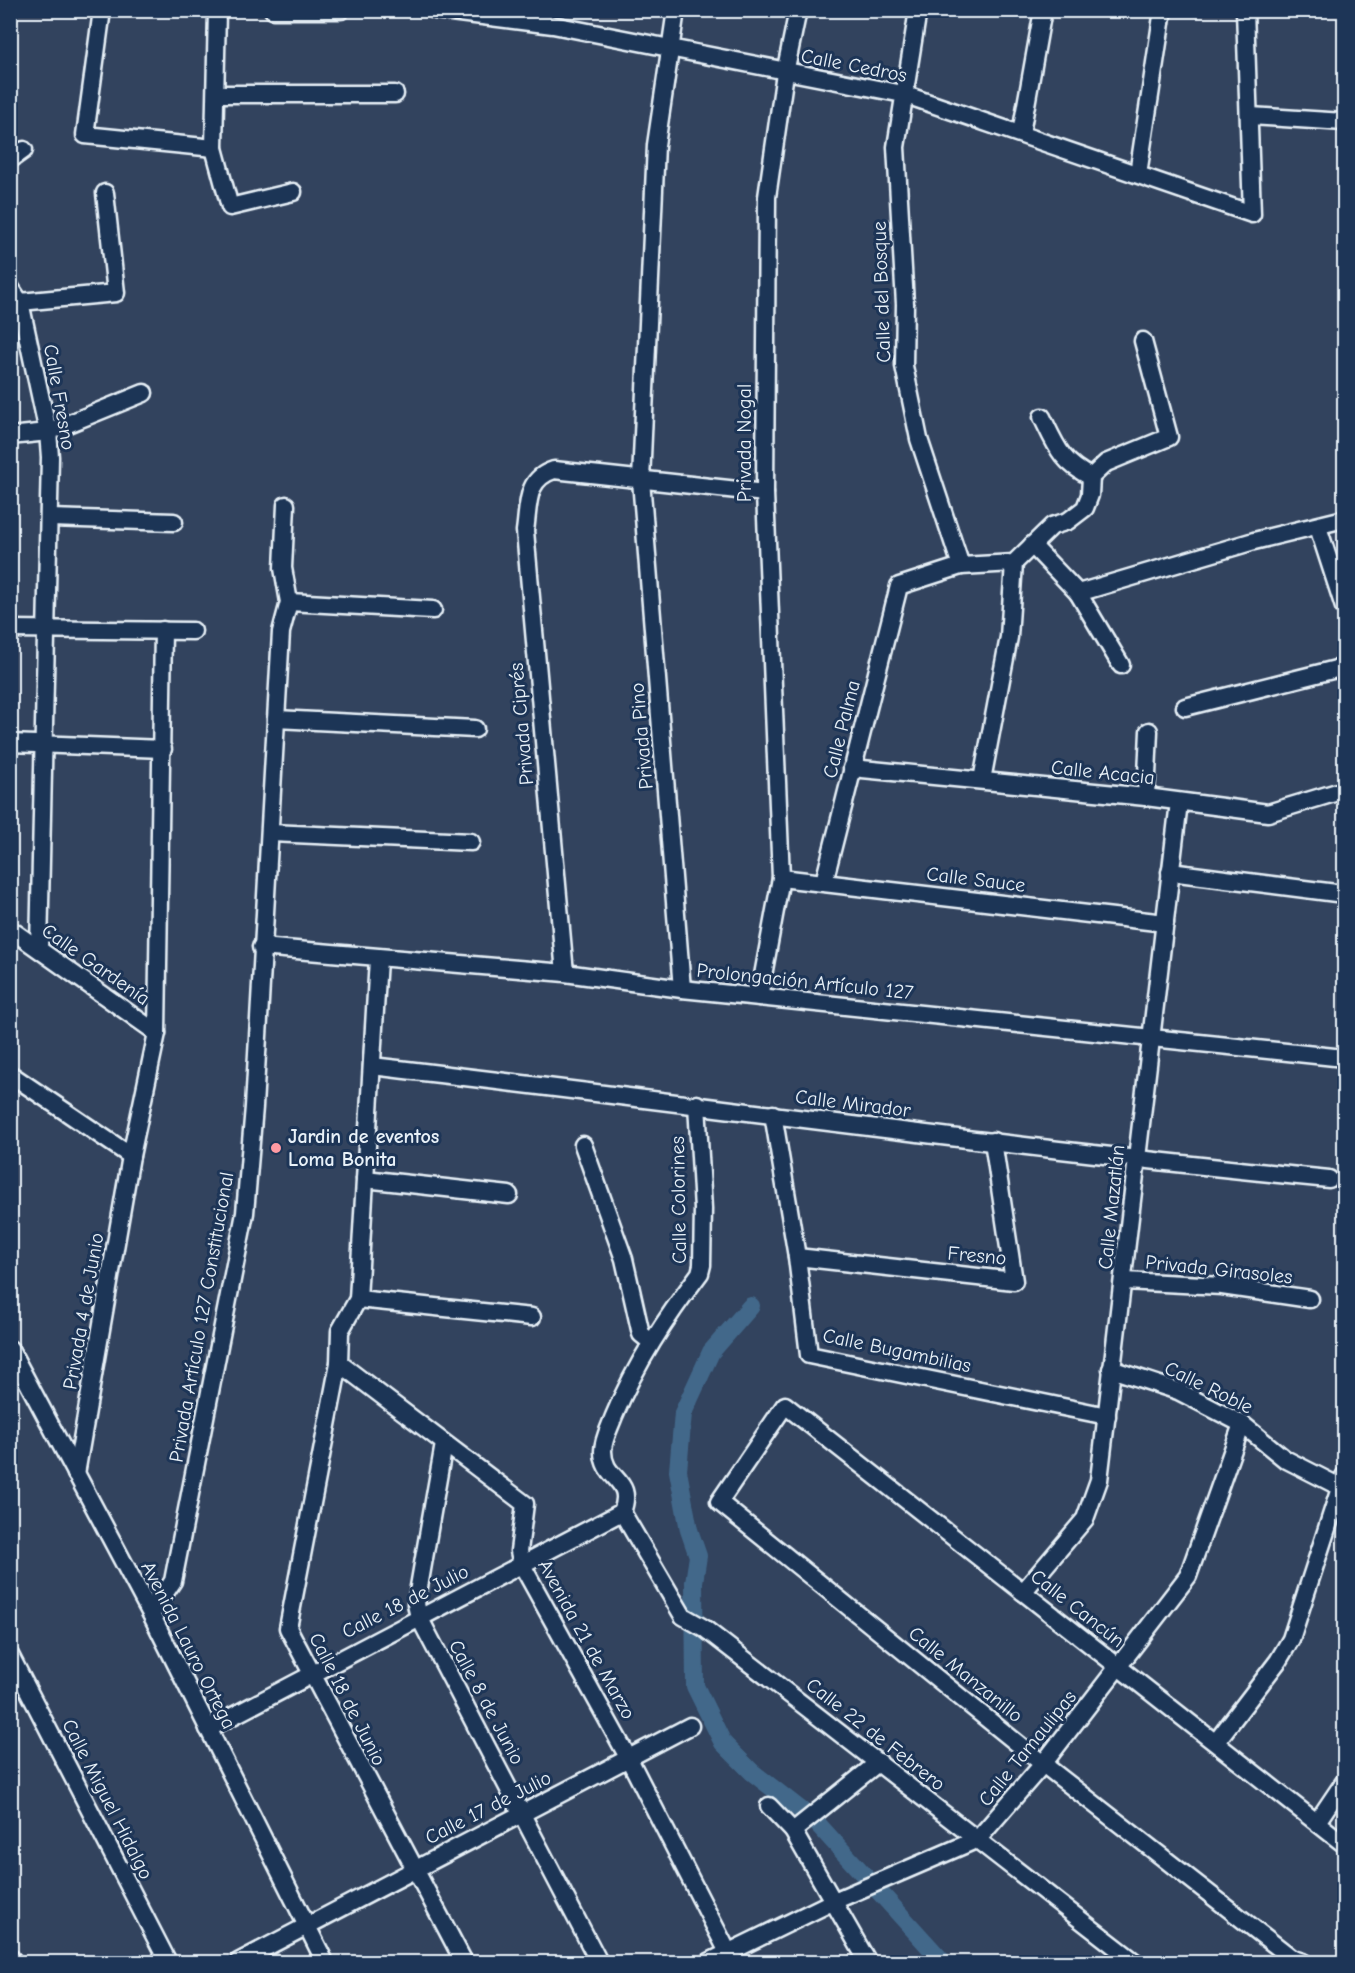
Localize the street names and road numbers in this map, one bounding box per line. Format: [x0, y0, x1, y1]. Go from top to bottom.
street label: Calle Cedros [799, 44, 909, 87]
street label: Calle del Bosque [868, 221, 895, 363]
street label: Calle Fresno [39, 342, 80, 452]
street label: Privada Nogal [733, 384, 756, 502]
street label: Privada Ciprés [505, 662, 538, 786]
street label: Calle Palma [818, 678, 865, 780]
street label: Privada Pino [625, 682, 658, 790]
street label: Calle Acacia [1050, 756, 1156, 789]
street label: Calle Sauce [925, 862, 1027, 897]
street label: Calle Gardenía [37, 919, 154, 1010]
street label: Prolongación Artículo 127 [695, 959, 915, 1004]
street label: Calle Mirador [794, 1085, 912, 1122]
street label: Calle Colorines [666, 1136, 691, 1264]
street label: Calle Mazatlán [1094, 1144, 1129, 1270]
street label: Privada Artículo 127 Constitucional [165, 1170, 238, 1464]
street label: Privada 4 de Junio [58, 1231, 109, 1391]
street label: Fresno [947, 1241, 1007, 1270]
street label: Privada Girasoles [1144, 1250, 1294, 1289]
street label: Calle Bugambilias [821, 1324, 973, 1377]
street label: Calle Roble [1161, 1356, 1257, 1419]
street label: Avenida 21 de Marzo [533, 1555, 640, 1723]
street label: Avenida Lauro Ortega [136, 1558, 241, 1733]
street label: Calle 18 de Julio [338, 1560, 472, 1643]
street label: Calle Cancún [1026, 1565, 1129, 1652]
street label: Calle Manzanillo [904, 1621, 1027, 1727]
street label: Calle 18 de Junio [304, 1629, 391, 1769]
street label: Calle 8 de Junio [444, 1636, 529, 1769]
street label: Calle 22 de Febrero [802, 1673, 950, 1796]
street label: Calle Tamaulipas [974, 1686, 1081, 1811]
street label: Calle Miguel Hidalgo [57, 1715, 158, 1883]
street label: Calle 17 de Julio [421, 1766, 555, 1849]

